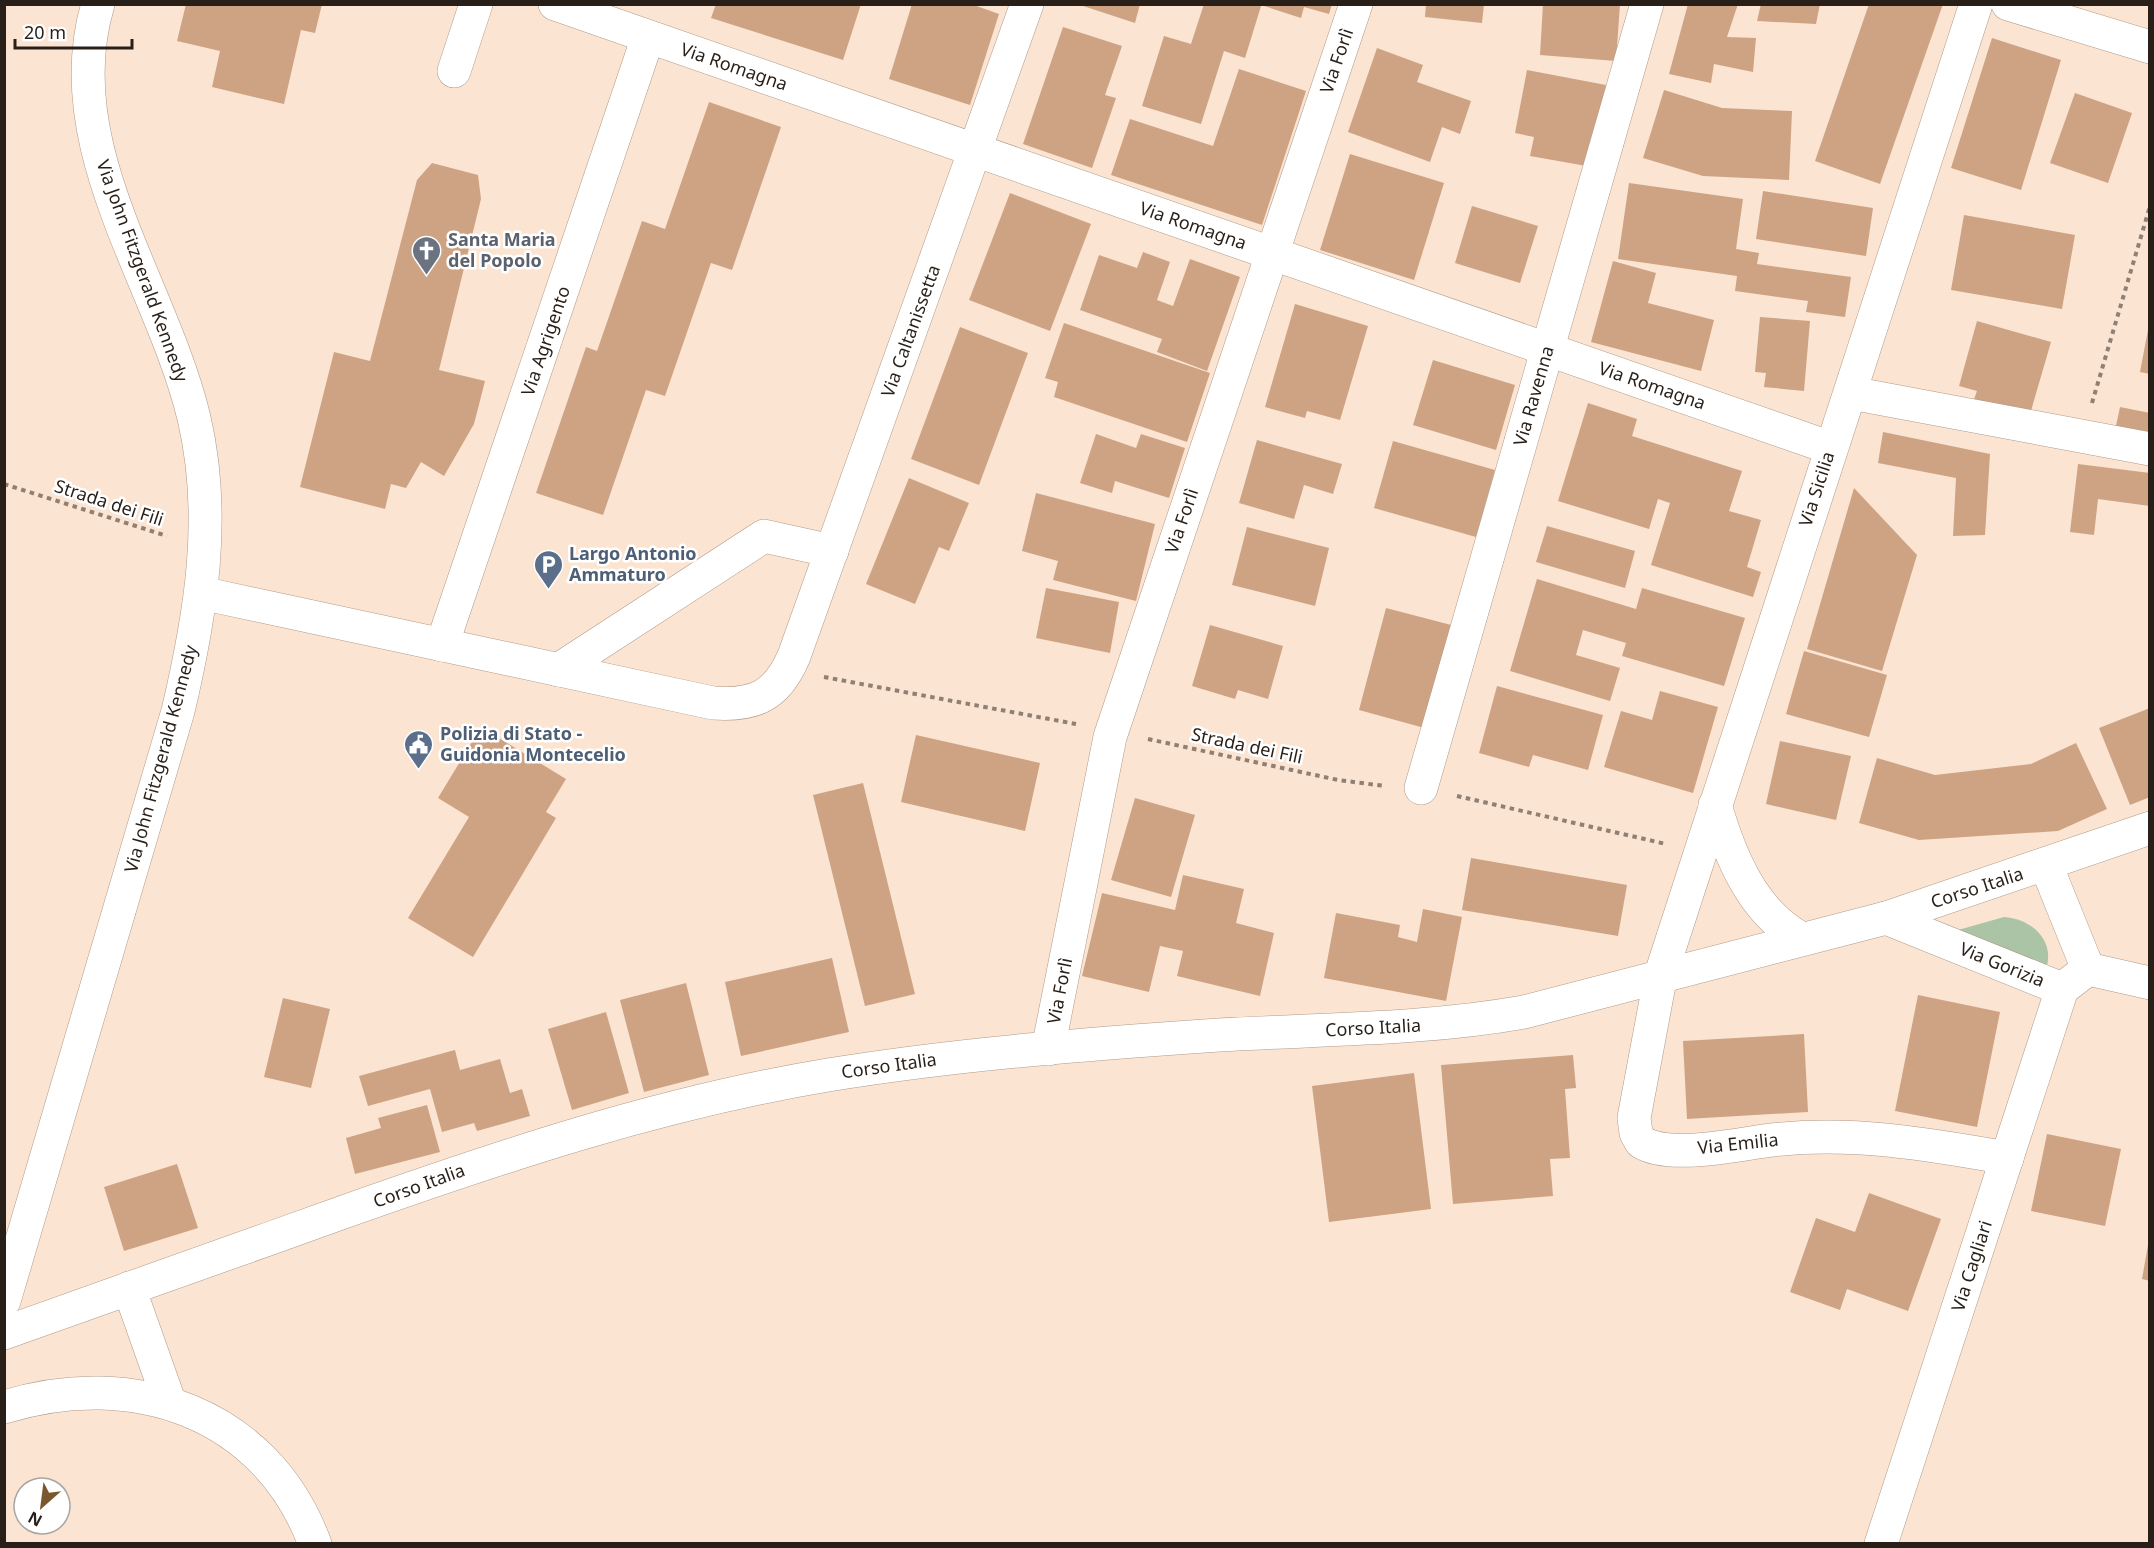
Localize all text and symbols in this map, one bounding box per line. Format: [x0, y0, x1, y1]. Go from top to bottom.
scale bar [15, 12, 132, 50]
text: 20 m [24, 20, 66, 44]
street label: Via Forlì [1314, 25, 1358, 96]
street label: Via Romagna [678, 37, 791, 96]
street label: Via John Fitzgerald Kennedy [92, 156, 195, 386]
street label: Via Romagna [1137, 196, 1250, 255]
place label: Santa Maria del Popolo [448, 227, 556, 272]
church icon: Santa Maria del Popolo [411, 234, 443, 276]
street label: Via Caltanissetta [875, 261, 945, 400]
street label: Via Agrigento [515, 283, 575, 399]
street label: Via Ravenna [1507, 343, 1559, 449]
street label: Via Romagna [1596, 356, 1709, 415]
street label: Via Sicilia [1793, 448, 1839, 529]
street label: Strada dei Fili [52, 473, 167, 531]
street label: Via Forlì [1159, 485, 1203, 556]
place label: Largo Antonio Ammaturo [569, 541, 697, 586]
parking icon: Largo Antonio Ammaturo [532, 548, 564, 590]
street label: Via John Fitzgerald Kennedy [118, 642, 202, 875]
place label: Polizia di Stato - Guidonia Montecelio [440, 721, 626, 766]
street label: Strada dei Fili [1189, 722, 1305, 769]
public building icon: Polizia di Stato - Guidonia Montecelio [403, 728, 435, 770]
street label: Corso Italia [1927, 861, 2026, 913]
street label: Via Gorizia [1956, 936, 2048, 992]
street label: Via Forlì [1041, 956, 1077, 1026]
street label: Corso Italia [1324, 1013, 1422, 1041]
street label: Corso Italia [840, 1046, 938, 1084]
street label: Via Emilia [1696, 1127, 1779, 1159]
street label: Corso Italia [369, 1157, 468, 1213]
street label: Via Cagliari [1945, 1217, 1997, 1314]
north arrow [12, 1476, 72, 1536]
text: N [24, 1506, 46, 1532]

